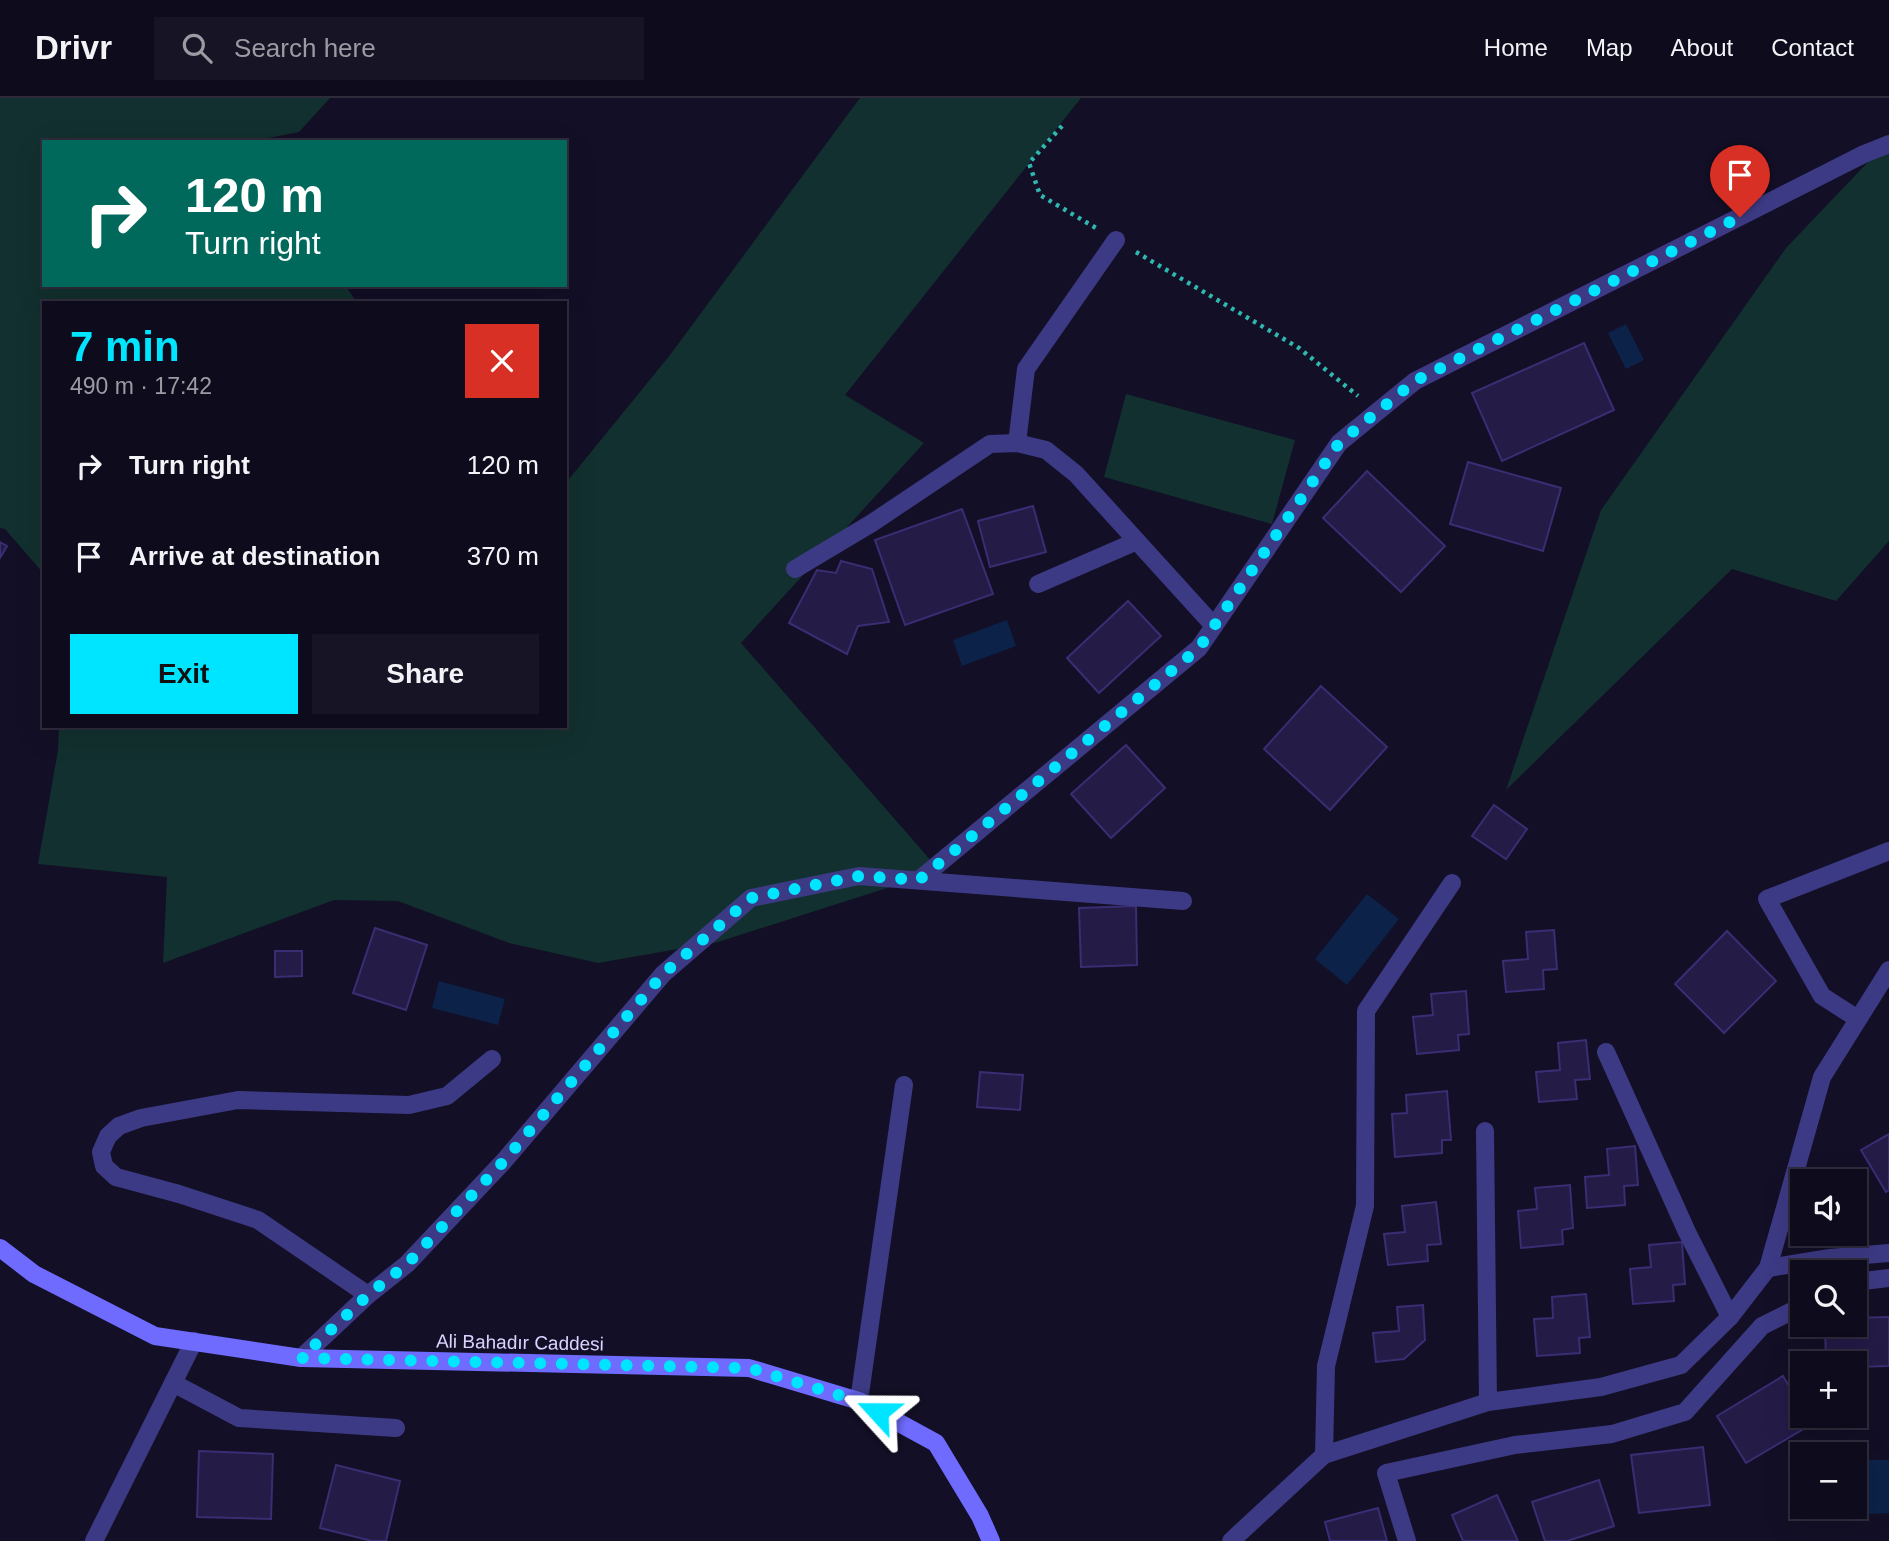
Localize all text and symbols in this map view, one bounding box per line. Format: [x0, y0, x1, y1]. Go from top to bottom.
search box [154, 17, 644, 80]
text: Drivr [35, 29, 112, 66]
icon: search [178, 29, 216, 67]
text: Search here [234, 33, 376, 63]
text: Home [1484, 34, 1548, 61]
text: Map [1586, 34, 1633, 61]
text: About [1671, 34, 1733, 61]
text: Contact [1771, 34, 1854, 61]
pin [1710, 145, 1770, 217]
icon: arrive [1721, 156, 1759, 194]
icon: right [70, 168, 161, 259]
text: 120 m [185, 168, 324, 222]
text: Turn right [185, 225, 321, 261]
text: 7 min [70, 323, 180, 370]
button: close [465, 324, 539, 398]
text: 490 m · 17:42 [70, 373, 212, 399]
icon: right [70, 447, 108, 485]
text: Turn right [129, 450, 250, 480]
text: 120 m [467, 450, 539, 480]
icon: arrive [70, 538, 108, 576]
text: Arrive at destination [129, 541, 380, 571]
text: 370 m [467, 541, 539, 571]
button: Exit [70, 634, 298, 714]
button: Share [312, 634, 539, 714]
map controls [1790, 1169, 1867, 1519]
button: sound [1790, 1169, 1867, 1246]
button: search [1790, 1260, 1867, 1337]
street label: Ali Bahadır Caddesi [436, 1331, 604, 1354]
button: + [1790, 1351, 1867, 1428]
position arrow [841, 1375, 915, 1449]
button: − [1790, 1442, 1867, 1519]

